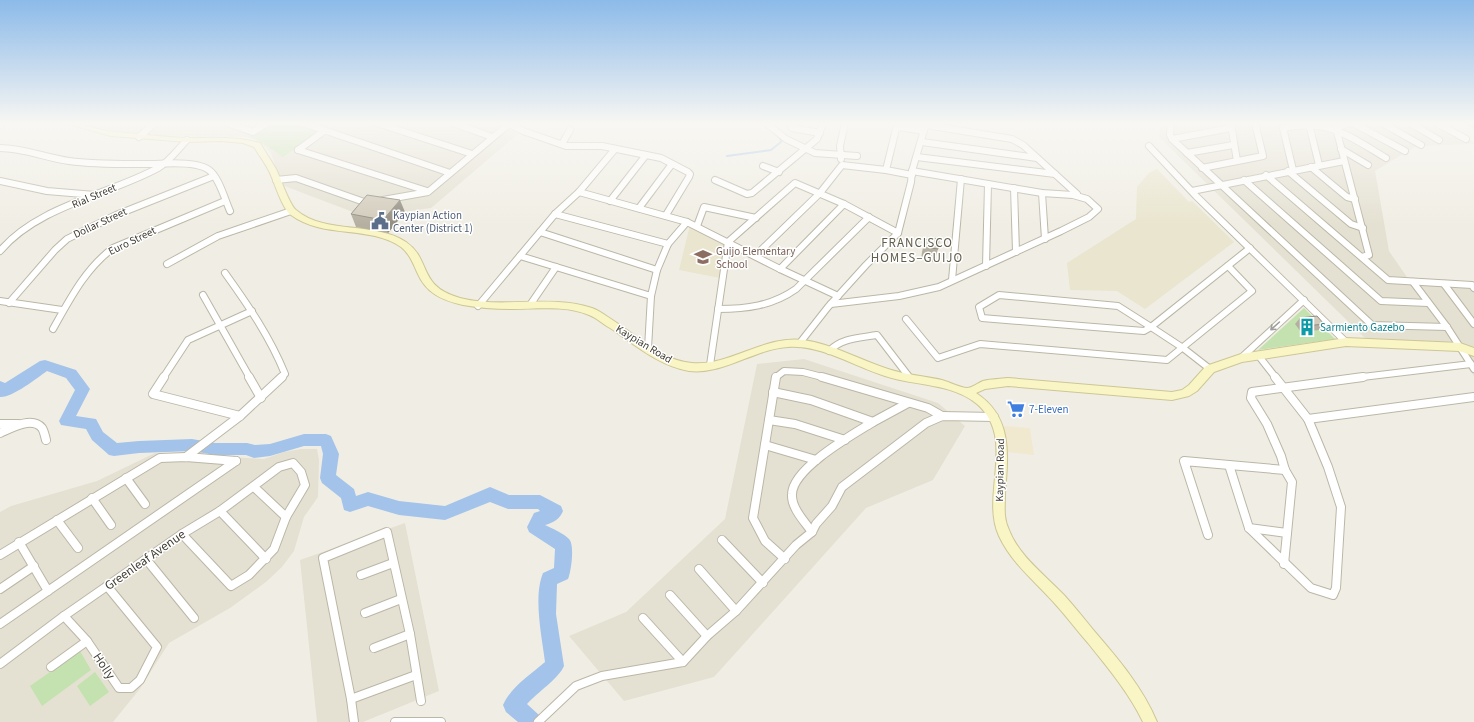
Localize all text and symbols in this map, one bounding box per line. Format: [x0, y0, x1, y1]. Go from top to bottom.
street label: Rial Street [69, 180, 119, 212]
street label: Dollar Street [71, 204, 129, 242]
place label: Kaypian Action Center (District 1) [393, 208, 473, 236]
public building icon: Kaypian Action Center (District 1) [370, 211, 390, 231]
street label: Euro Street [106, 223, 159, 259]
district label: FRANCISCO HOMES–GUIJO [871, 234, 963, 267]
place label: Guijo Elementary School [716, 244, 795, 272]
school or university icon: Guijo Elementary School [693, 247, 713, 267]
building icon: Sarmiento Gazebo [1297, 317, 1317, 337]
place label: Sarmiento Gazebo [1320, 320, 1405, 335]
street label: Kaypian Road [613, 321, 675, 367]
one-way arrow [1270, 322, 1281, 331]
supermarket icon: 7-Eleven [1006, 399, 1026, 419]
place label: 7-Eleven [1029, 402, 1069, 417]
street label: Kaypian Road [992, 438, 1008, 502]
street label: Greenleaf Avenue [101, 525, 189, 595]
street label: Holly [89, 649, 119, 683]

